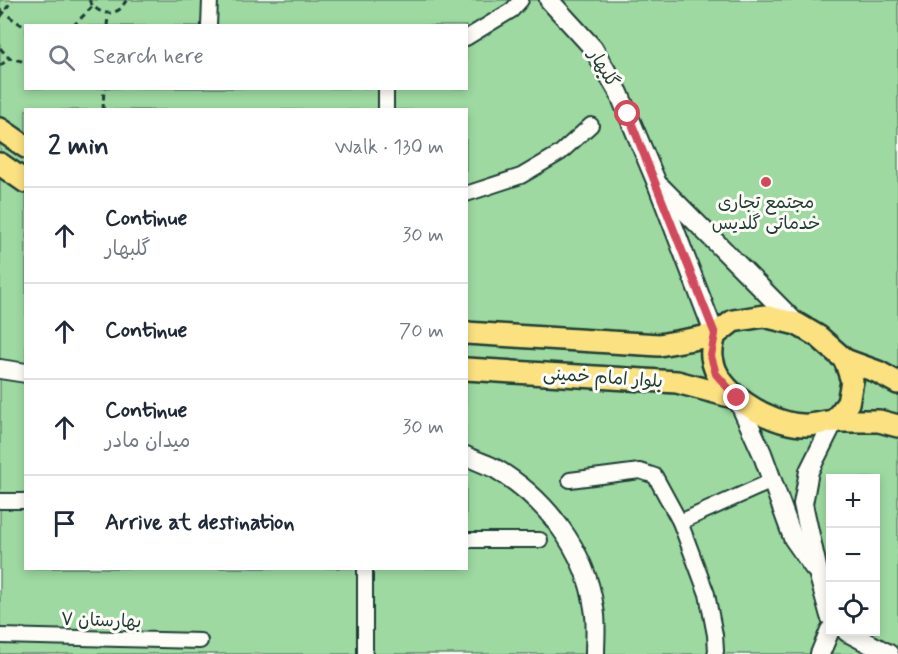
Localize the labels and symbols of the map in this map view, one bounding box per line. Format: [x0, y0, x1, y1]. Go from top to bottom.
street label: گلبهار [581, 43, 624, 92]
route start [614, 100, 640, 126]
marker: مجتمع تجاری خدماتی گلدیس [759, 175, 773, 189]
place label: مجتمع تجاری خدماتی گلدیس [712, 191, 820, 236]
street label: بلوار امام خمینی [542, 362, 664, 395]
route end [723, 384, 749, 410]
street label: بهارستان ۷ [60, 608, 142, 634]

